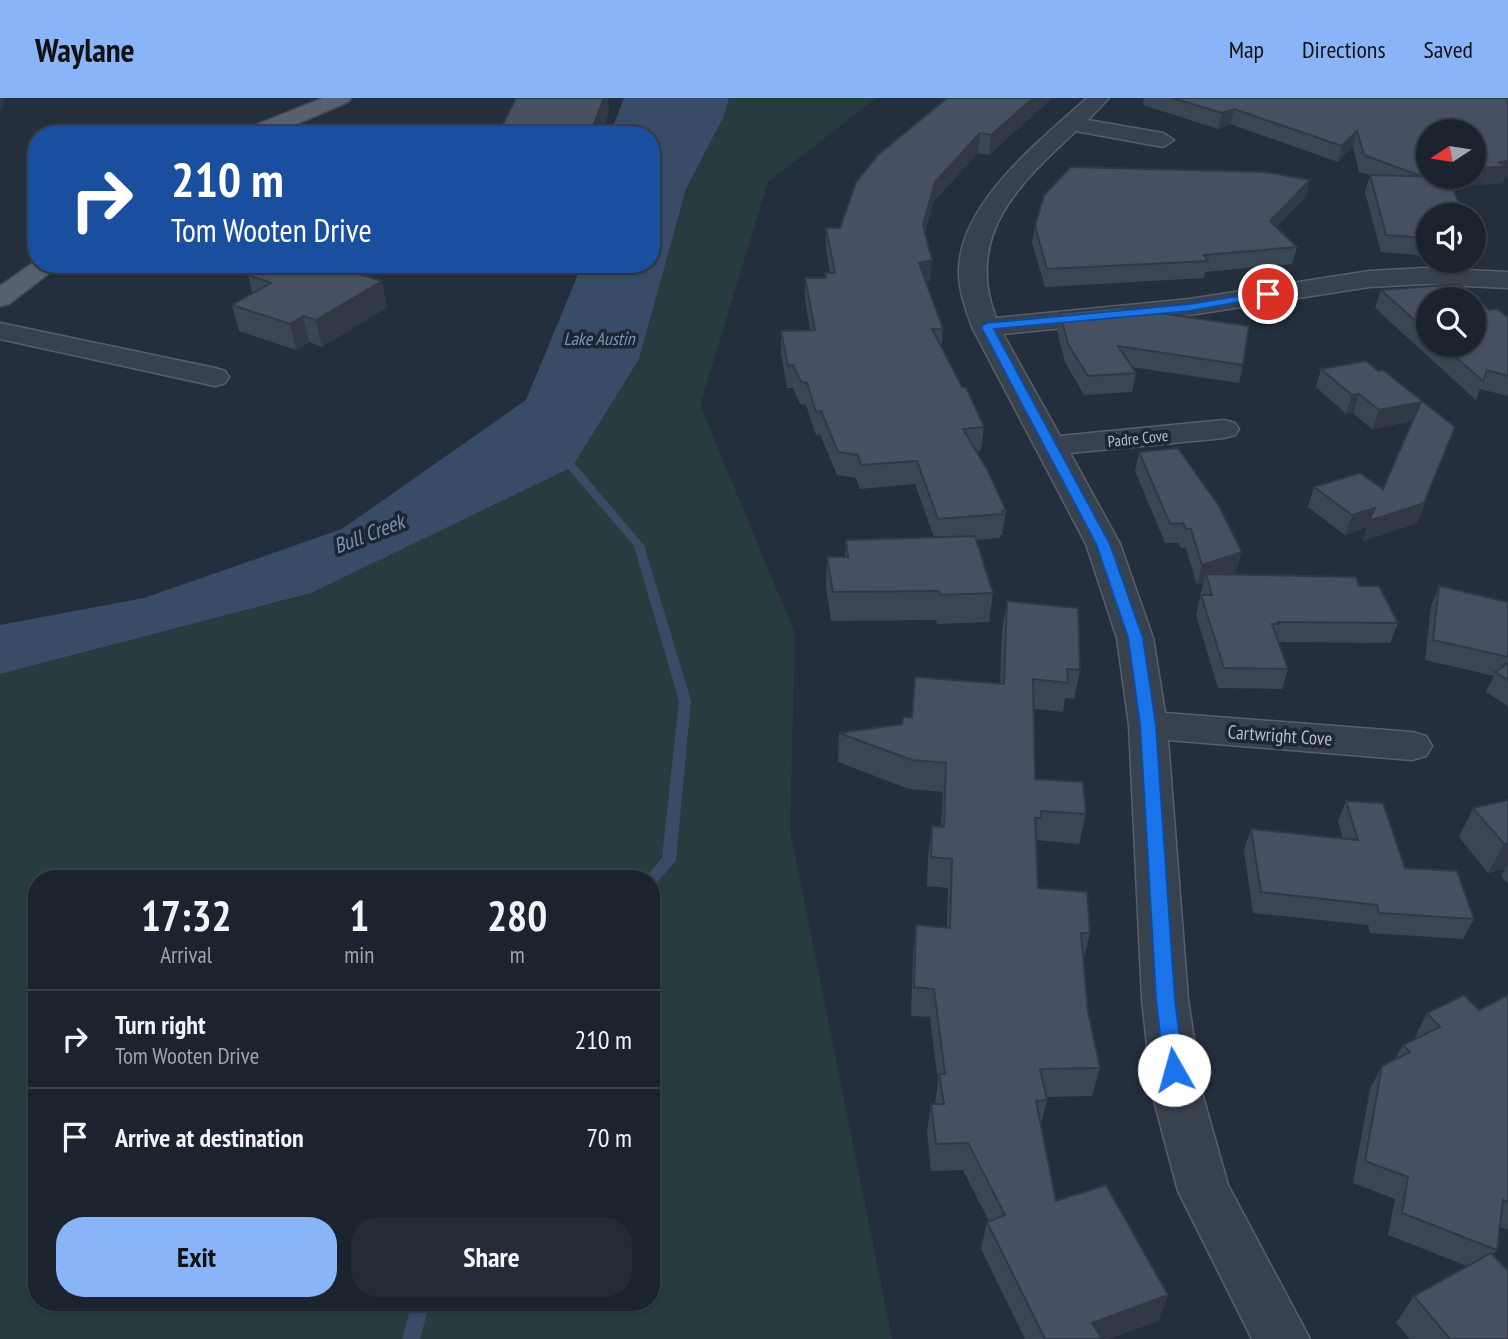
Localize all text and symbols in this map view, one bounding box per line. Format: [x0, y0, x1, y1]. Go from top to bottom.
text: Waylane [35, 28, 135, 71]
text: Map [1229, 34, 1264, 65]
text: Directions [1302, 34, 1386, 65]
text: Saved [1424, 34, 1473, 65]
north arrow [1416, 119, 1486, 189]
map controls [1416, 119, 1486, 357]
text: 210 m [171, 147, 284, 211]
icon: right [56, 154, 147, 245]
button: sound [1416, 203, 1486, 273]
text: Tom Wooten Drive [171, 209, 372, 251]
pin [1238, 264, 1298, 324]
icon: arrive [1249, 275, 1287, 313]
button: search [1416, 287, 1486, 357]
water label: Lake Austin [563, 327, 636, 350]
street label: Padre Cove [1107, 425, 1169, 451]
water label: Bull Creek [330, 507, 411, 559]
street label: Cartwright Cove [1227, 719, 1333, 751]
text: 17:32 [141, 888, 232, 943]
text: 1 [349, 888, 369, 943]
text: 280 [487, 888, 547, 943]
text: Arrival [160, 940, 212, 969]
text: min [344, 940, 374, 969]
text: m [510, 940, 525, 969]
text: Turn right [115, 1008, 206, 1041]
icon: right [56, 1020, 94, 1058]
text: 210 m [574, 1023, 632, 1056]
position arrow [1137, 1033, 1211, 1107]
text: Tom Wooten Drive [115, 1041, 259, 1070]
icon: arrive [56, 1118, 94, 1156]
text: Arrive at destination [115, 1121, 304, 1154]
text: 70 m [586, 1121, 632, 1154]
button: Exit [56, 1217, 337, 1297]
button: Share [351, 1217, 632, 1297]

